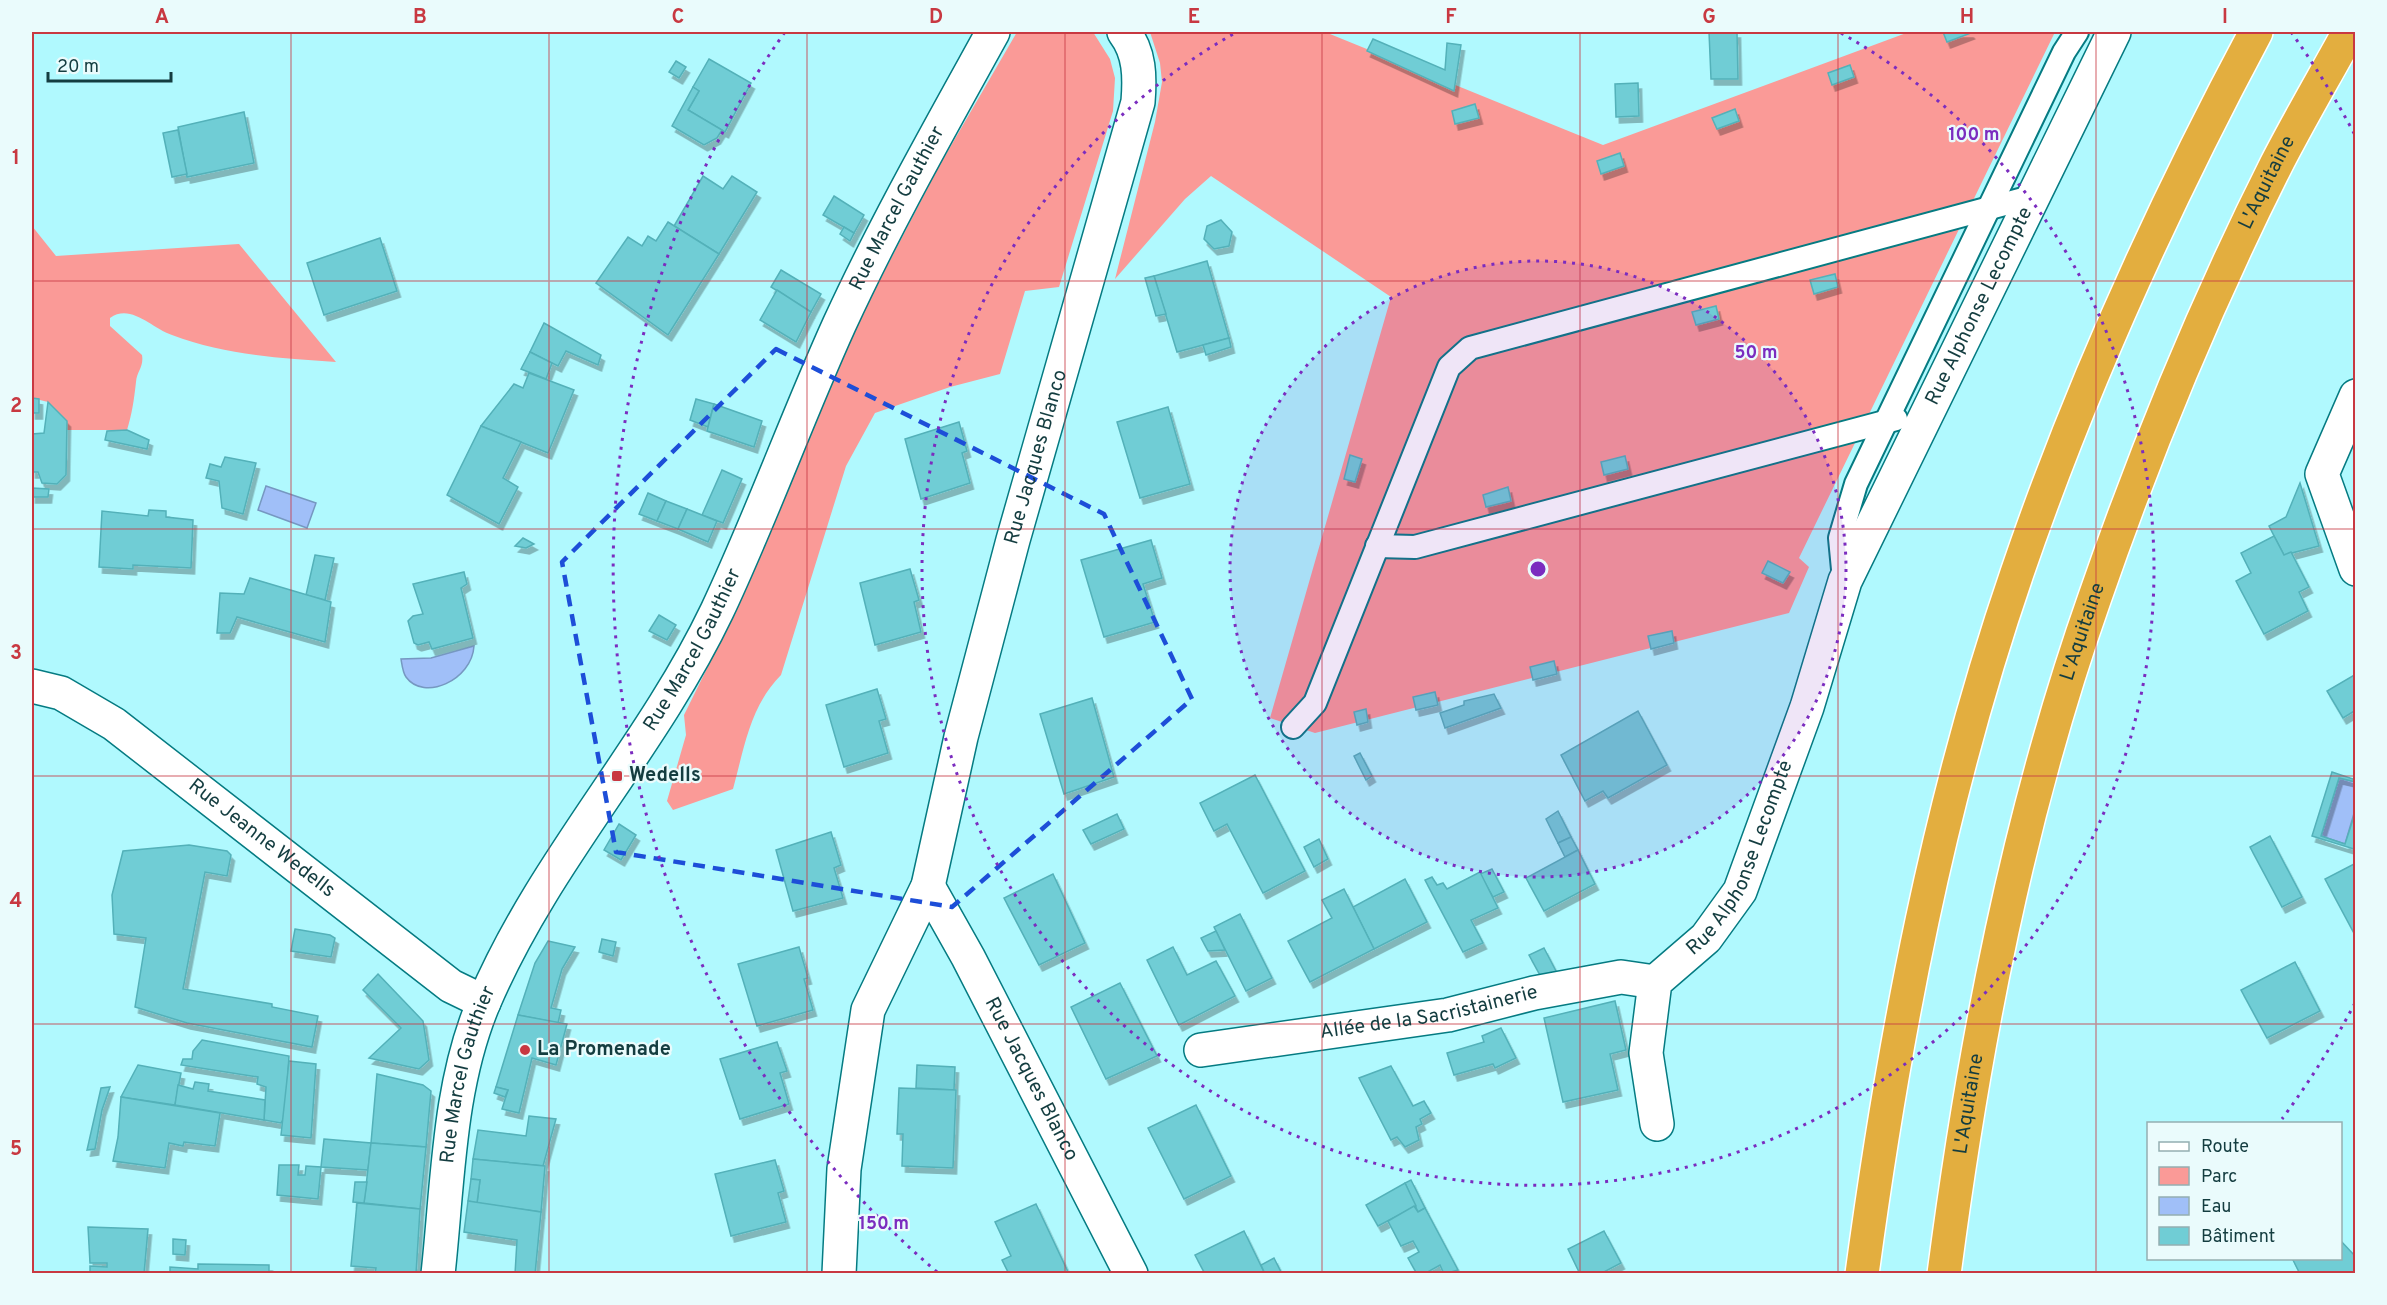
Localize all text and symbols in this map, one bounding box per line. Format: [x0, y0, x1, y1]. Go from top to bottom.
text: A [155, 5, 169, 31]
text: B [413, 5, 427, 31]
text: C [672, 5, 684, 31]
text: D [929, 5, 943, 31]
text: E [1188, 5, 1200, 31]
text: F [1445, 5, 1457, 31]
text: G [1702, 5, 1716, 31]
text: H [1960, 5, 1974, 31]
text: I [2222, 5, 2228, 31]
scale bar [48, 45, 171, 83]
text: 20 m [57, 56, 99, 79]
street label: Rue Marcel Gauthier [844, 122, 951, 295]
text: 100 m [1948, 124, 2000, 147]
street label: L'Aquitaine [2233, 131, 2302, 234]
text: 1 [12, 146, 20, 172]
street label: Rue Alphonse Lecompte [1920, 203, 2039, 410]
text: 50 m [1734, 342, 1778, 365]
street label: Rue Jacques Blanco [999, 367, 1074, 548]
text: 2 [10, 394, 22, 420]
centre of rings [1528, 559, 1548, 579]
street label: Rue Marcel Gauthier [638, 564, 748, 737]
street label: L'Aquitaine [2055, 579, 2112, 684]
text: 3 [10, 641, 22, 667]
street label: Rue Alphonse Lecompte [1681, 757, 1799, 962]
place label: Wedells [629, 763, 701, 789]
marker: Wedells [610, 769, 624, 783]
street label: Rue Jeanne Wedells [183, 773, 340, 904]
text: 4 [10, 889, 22, 915]
street label: Allée de la Sacristainerie [1318, 980, 1541, 1046]
street label: Rue Marcel Gauthier [435, 982, 502, 1165]
street label: Rue Jacques Blanco [978, 993, 1084, 1166]
place label: La Promenade [537, 1037, 671, 1063]
marker: La Promenade [518, 1043, 532, 1057]
street label: L'Aquitaine [1948, 1051, 1991, 1156]
legend [2147, 1122, 2342, 1260]
text: Route [2201, 1136, 2249, 1159]
text: 5 [10, 1137, 22, 1163]
text: Parc [2201, 1166, 2237, 1189]
text: Eau [2201, 1196, 2231, 1219]
text: 150 m [859, 1213, 909, 1236]
text: Bâtiment [2201, 1226, 2275, 1249]

